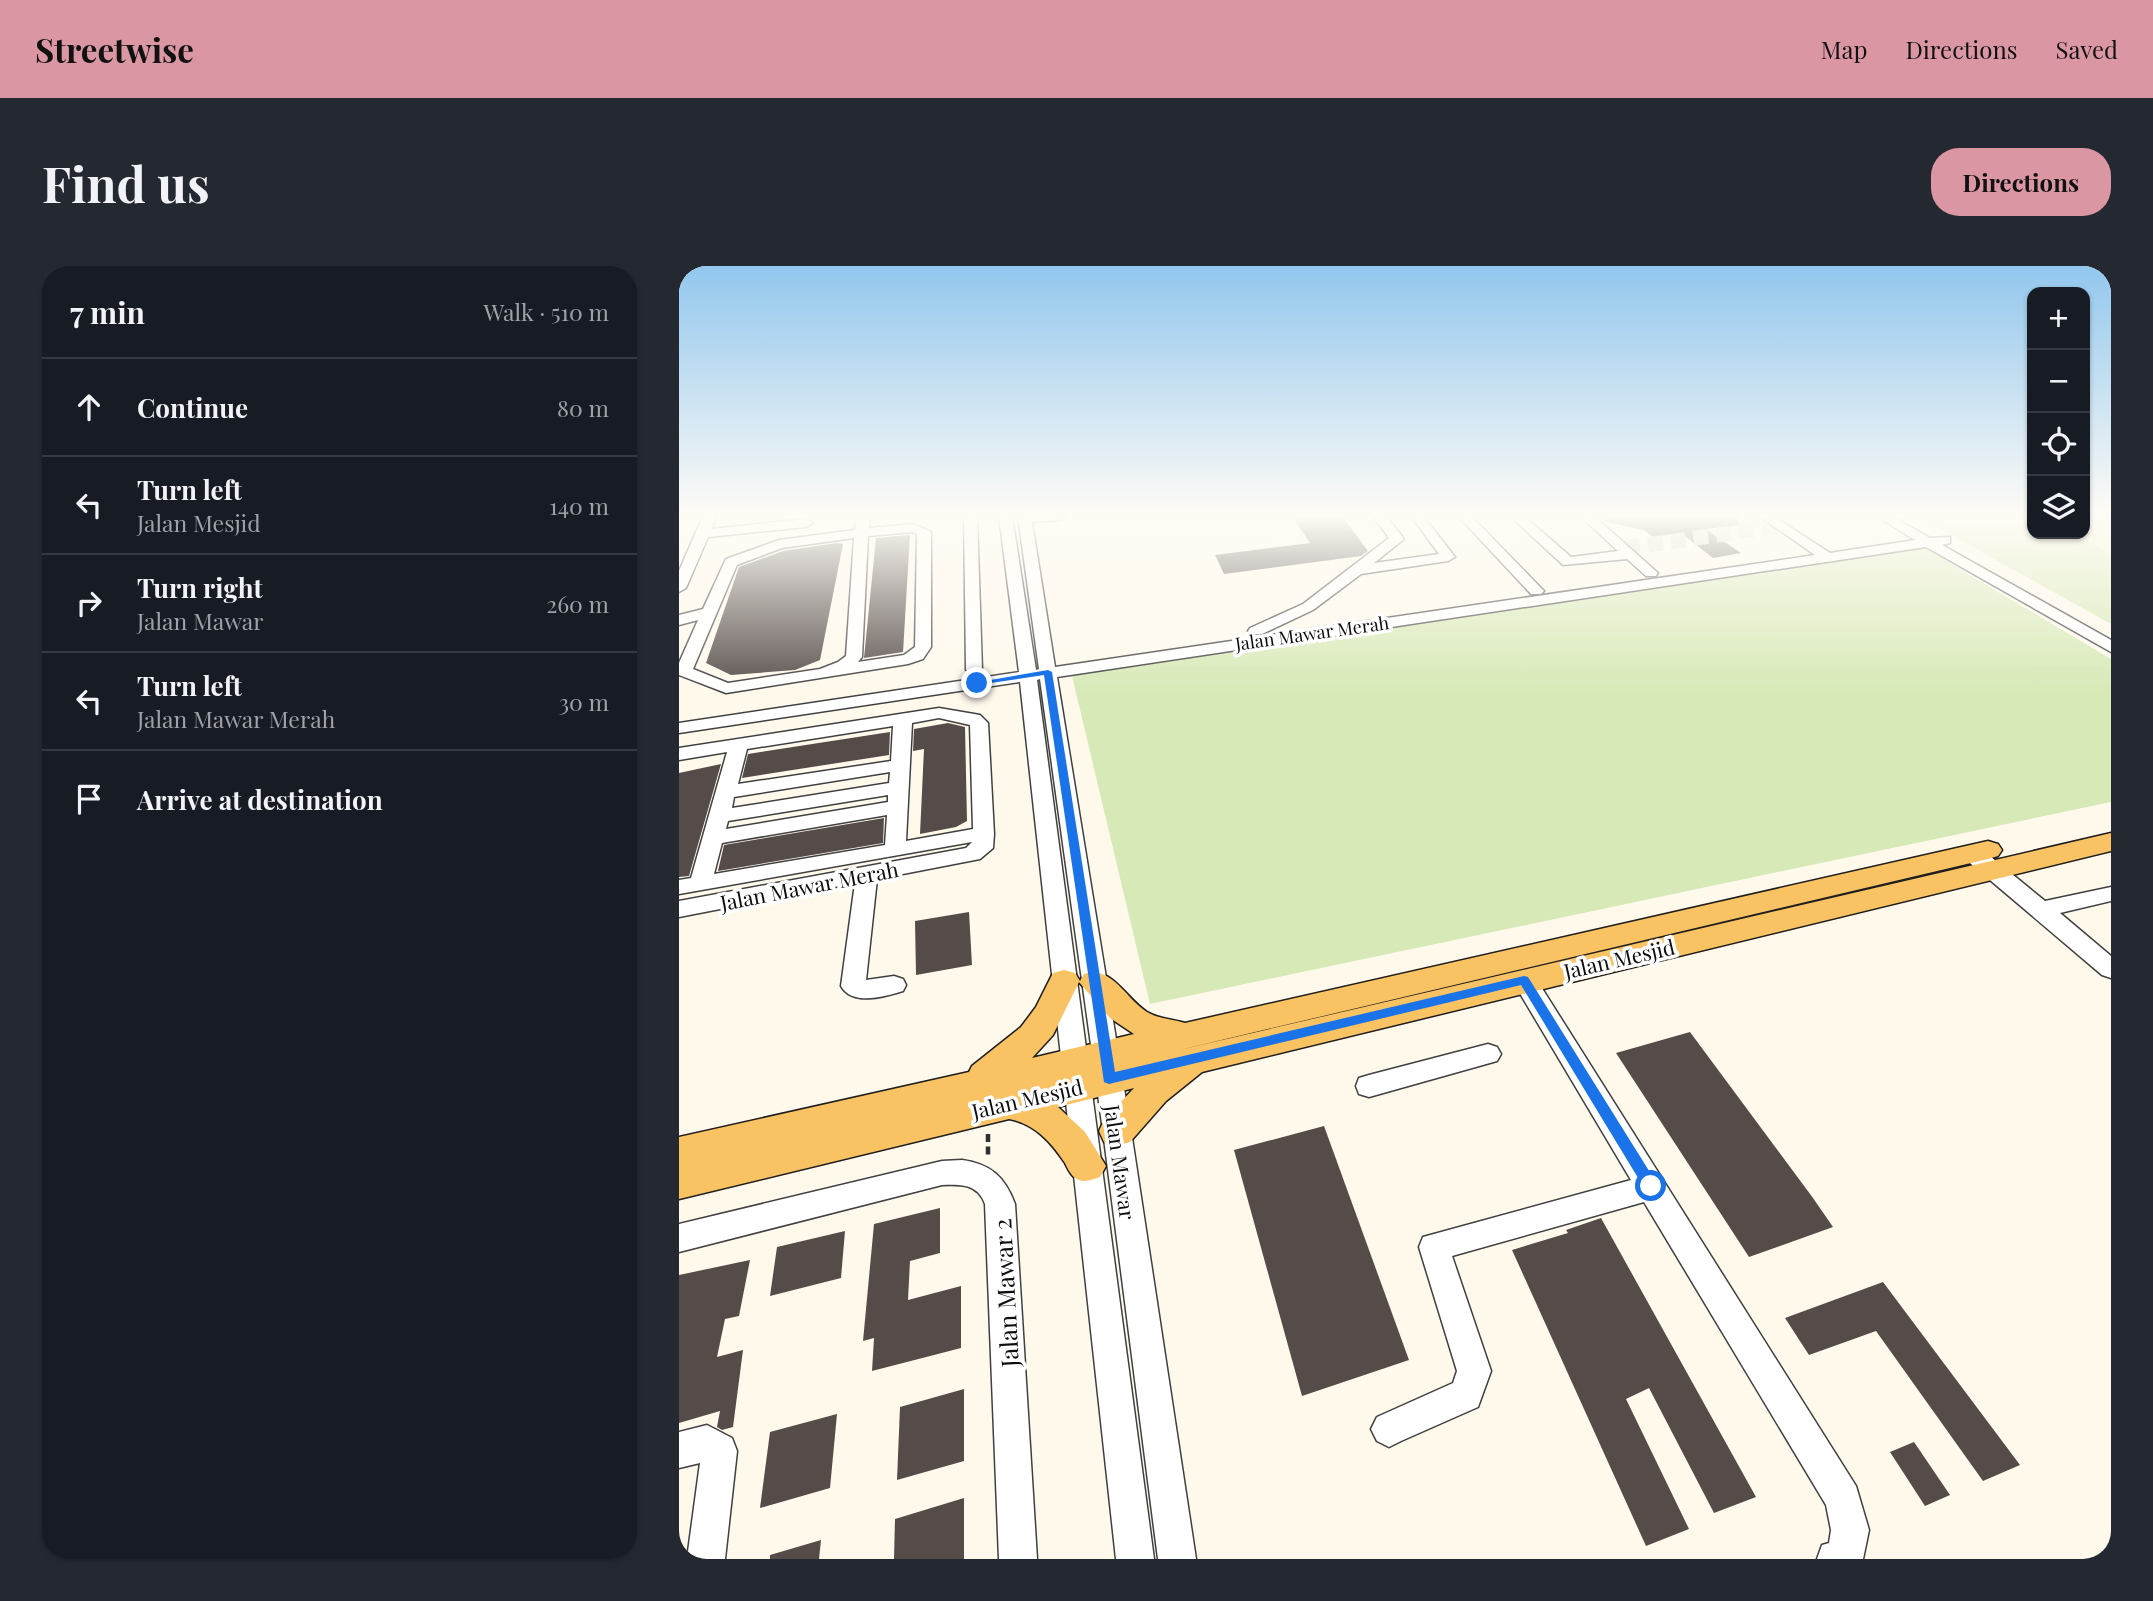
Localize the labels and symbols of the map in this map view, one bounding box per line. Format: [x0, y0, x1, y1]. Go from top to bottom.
street label: Jalan Mawar Merah [1233, 610, 1391, 656]
route end [961, 667, 992, 698]
street label: Jalan Mawar Merah [717, 854, 901, 916]
street label: Jalan Mesjid [1560, 932, 1677, 985]
street label: Jalan Mesjid [968, 1072, 1085, 1125]
street label: Jalan Mawar [1099, 1102, 1143, 1222]
route start [1635, 1170, 1666, 1201]
street label: Jalan Mawar 2 [985, 1218, 1025, 1369]

